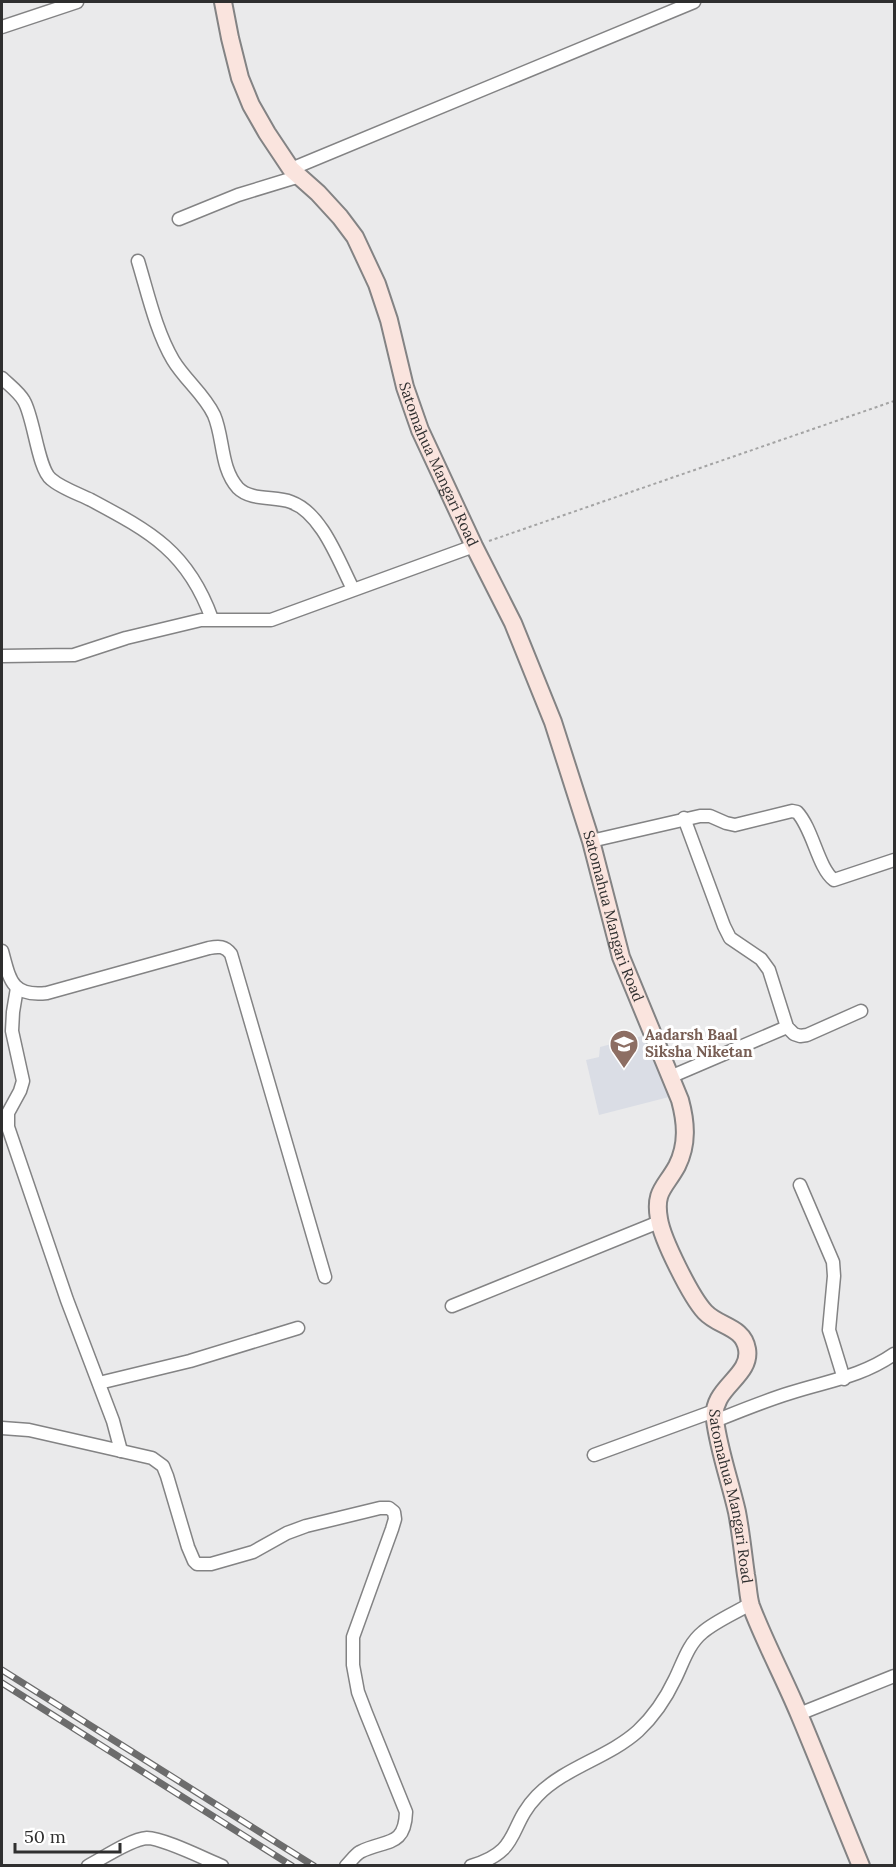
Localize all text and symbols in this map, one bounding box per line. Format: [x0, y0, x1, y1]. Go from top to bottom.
street label: Satomahua Mangari Road [395, 380, 483, 549]
street label: Satomahua Mangari Road [579, 828, 648, 1004]
place label: Aadarsh Baal Siksha Niketan [645, 1025, 753, 1061]
school or university icon: Aadarsh Baal Siksha Niketan [608, 1028, 640, 1070]
street label: Satomahua Mangari Road [705, 1409, 757, 1585]
scale bar [15, 1816, 120, 1854]
text: 50 m [24, 1825, 66, 1848]

